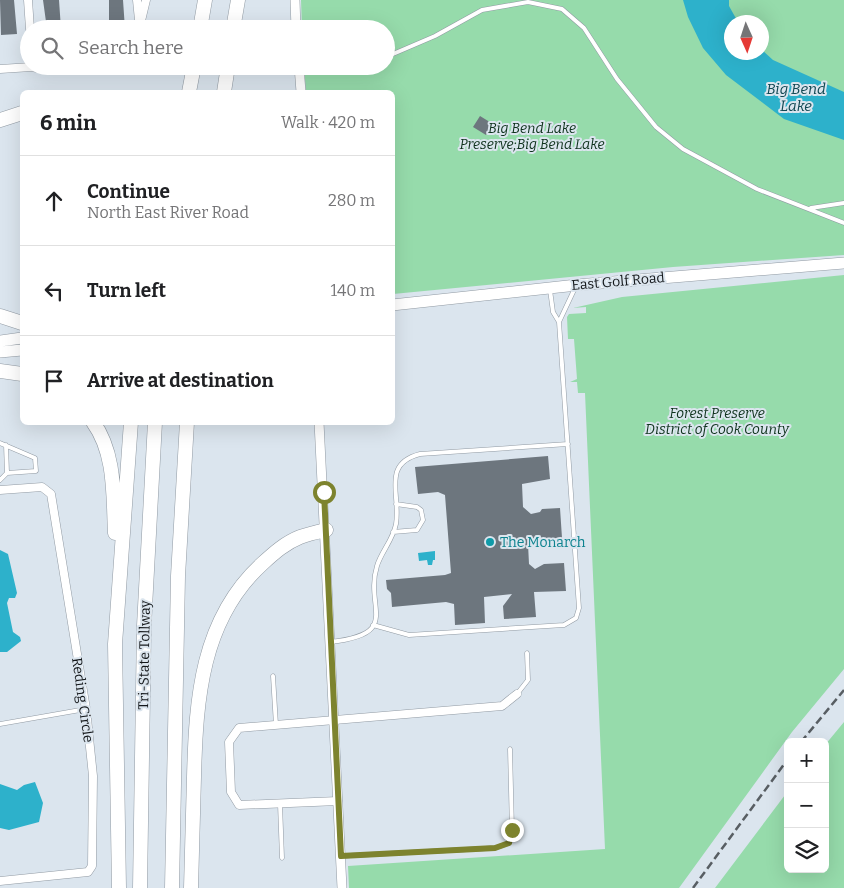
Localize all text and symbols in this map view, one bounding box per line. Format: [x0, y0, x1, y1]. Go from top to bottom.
north arrow [724, 15, 769, 60]
search box [20, 20, 395, 75]
icon: search [38, 34, 66, 62]
text: Search here [78, 36, 183, 59]
water label: Big Bend Lake [766, 80, 826, 115]
text: 6 min [40, 110, 96, 136]
text: Walk · 420 m [281, 113, 375, 132]
park label: Big Bend Lake Preserve;Big Bend Lake [460, 120, 604, 153]
text: Continue [87, 180, 170, 203]
icon: ahead [40, 187, 68, 215]
text: 280 m [328, 191, 375, 210]
text: North East River Road [87, 203, 249, 222]
street label: East Golf Road [571, 269, 665, 294]
icon: left [40, 277, 68, 305]
text: Turn left [87, 279, 166, 302]
text: 140 m [330, 281, 375, 300]
icon: arrive [40, 367, 68, 395]
text: Arrive at destination [87, 369, 274, 392]
park label: Forest Preserve District of Cook County [645, 405, 790, 438]
route start [313, 481, 336, 504]
place label: The Monarch [500, 534, 586, 551]
marker: The Monarch [484, 536, 496, 548]
street label: Tri-State Tollway [135, 600, 154, 710]
street label: Reding Circle [68, 656, 97, 744]
map controls [784, 738, 829, 873]
button: + [784, 738, 829, 783]
button: − [784, 783, 829, 828]
route end [501, 819, 524, 842]
button: layers [784, 828, 829, 873]

